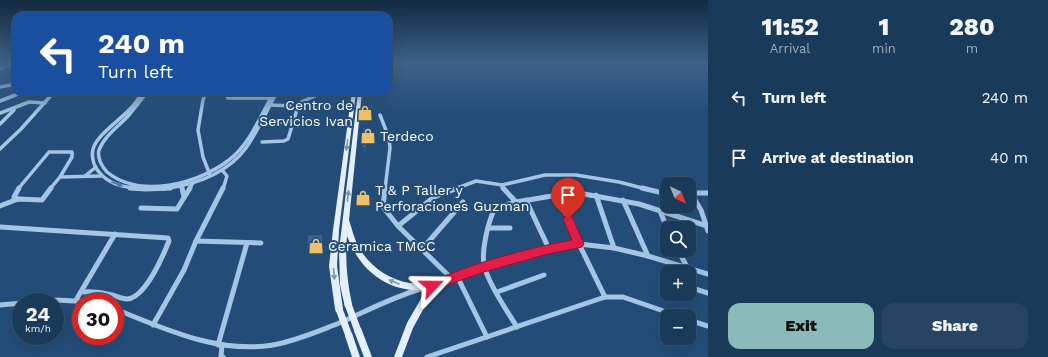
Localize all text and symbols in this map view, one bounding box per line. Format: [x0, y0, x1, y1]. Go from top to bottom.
text: 11:52 [761, 13, 819, 41]
text: 1 [879, 13, 889, 41]
text: 280 [949, 13, 995, 41]
text: 240 m [98, 27, 185, 60]
icon: left [32, 28, 84, 80]
text: Arrival [770, 41, 810, 56]
text: min [872, 41, 896, 56]
text: m [966, 41, 978, 56]
text: Turn left [98, 61, 173, 82]
icon: left [728, 87, 750, 109]
text: Turn left [762, 89, 826, 107]
text: 240 m [982, 89, 1028, 107]
place label: Centro de Servicios Ivan [259, 97, 353, 129]
shop icon: Centro de Servicios Ivan [356, 104, 374, 122]
shop icon: Terdeco [359, 127, 377, 145]
place label: Terdeco [380, 128, 434, 144]
one-way arrow [344, 139, 350, 151]
icon: arrive [728, 147, 750, 169]
text: Arrive at destination [762, 149, 914, 167]
text: 40 m [990, 149, 1028, 167]
north arrow [660, 177, 696, 213]
map controls [660, 177, 696, 345]
pin [551, 178, 585, 219]
one-way arrow [112, 182, 124, 188]
place label: T & P Taller y Perforaciones Guzman [375, 182, 529, 214]
icon: arrive [557, 184, 579, 206]
shop icon: T & P Taller y Perforaciones Guzman [354, 189, 372, 207]
one-way arrow [345, 190, 351, 202]
button: search [660, 221, 696, 257]
shop icon: Ceramica TMCC [307, 237, 325, 255]
place label: Ceramica TMCC [328, 238, 436, 254]
position arrow [411, 265, 453, 307]
button: + [660, 265, 696, 301]
one-way arrow [330, 268, 337, 280]
one-way arrow [387, 278, 399, 284]
speed limit sign: 30 [72, 293, 124, 345]
text: 24 [26, 302, 50, 326]
button: Exit [728, 303, 874, 349]
button: Share [882, 303, 1028, 349]
button: − [660, 309, 696, 345]
text: km/h [25, 323, 51, 334]

